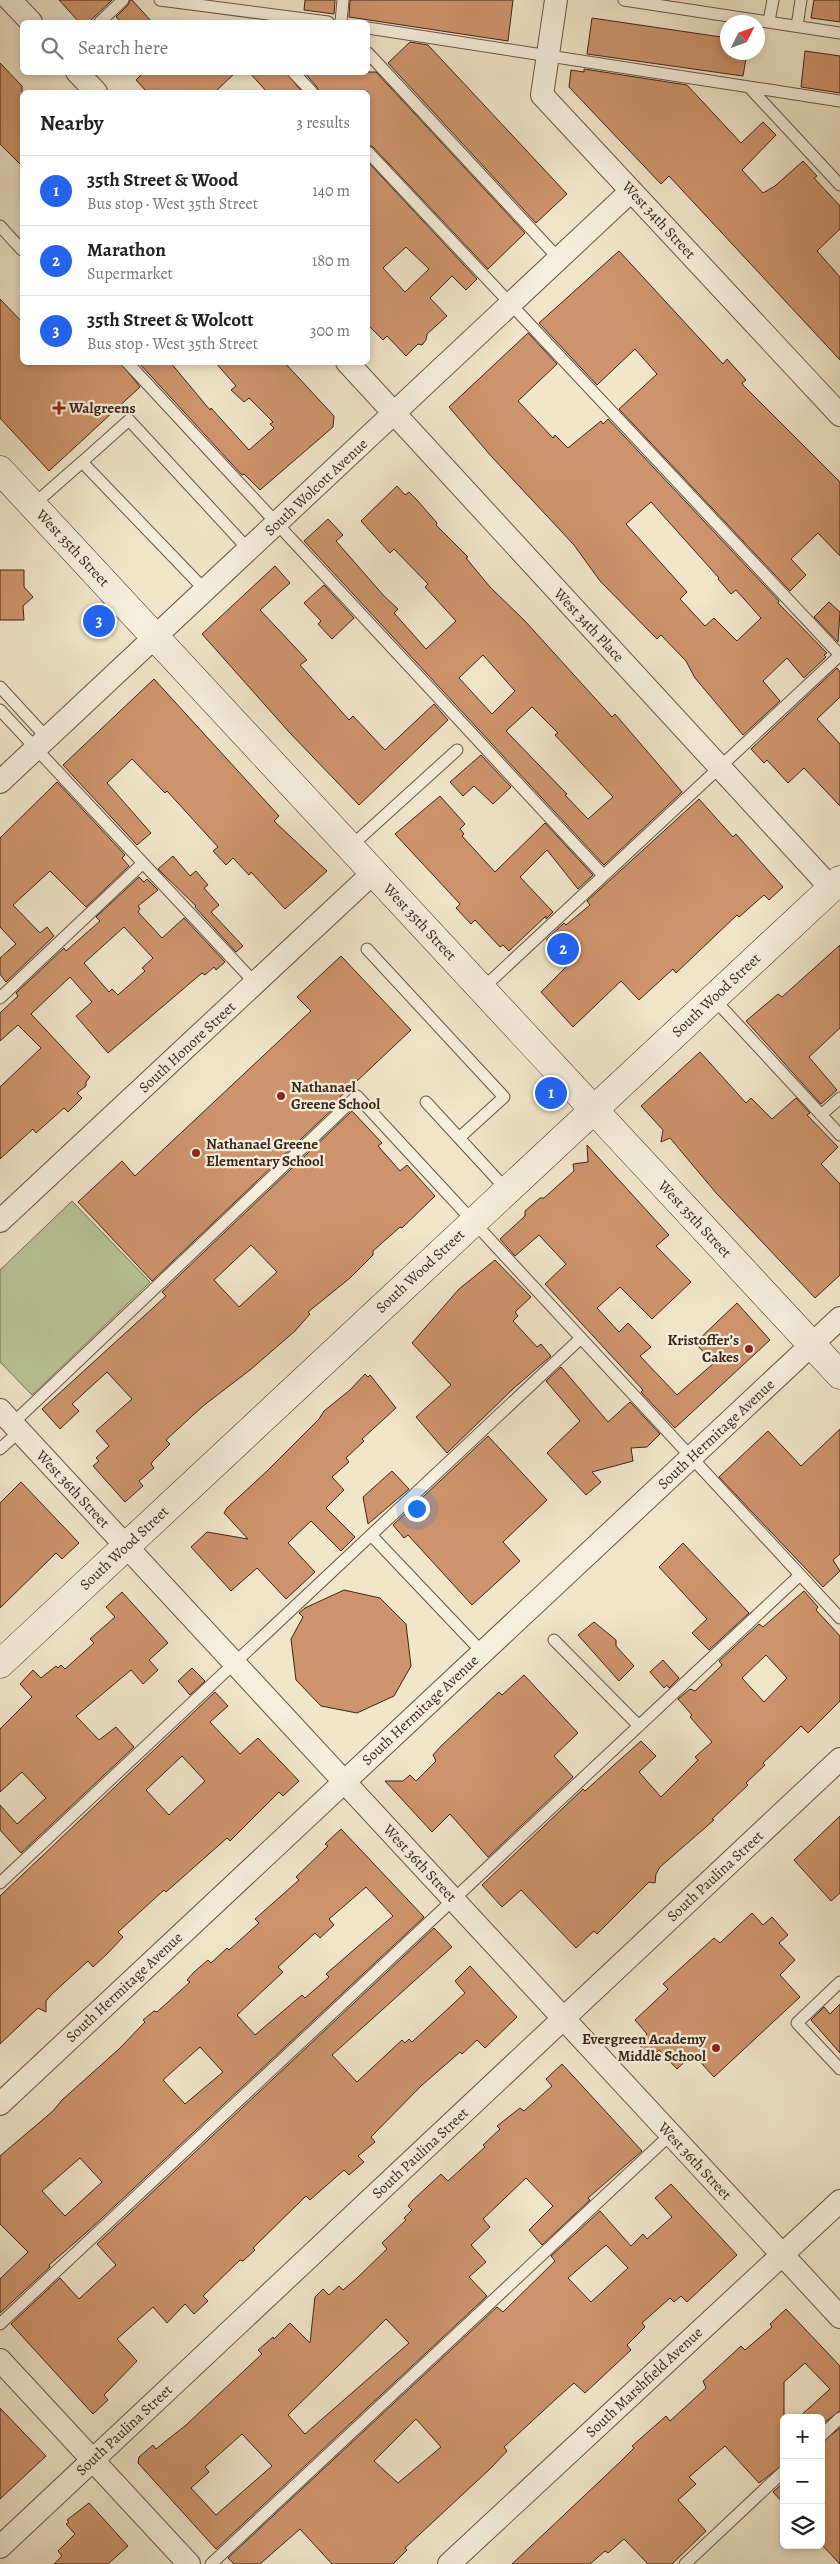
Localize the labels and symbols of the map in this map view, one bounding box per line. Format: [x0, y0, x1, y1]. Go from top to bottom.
north arrow [720, 15, 765, 60]
street label: West 34th Street [617, 176, 700, 263]
place label: Walgreens [68, 398, 136, 418]
marker: Walgreens [53, 402, 65, 414]
street label: South Wolcott Avenue [260, 434, 372, 540]
street label: West 35th Street [31, 504, 114, 591]
street label: West 34th Place [549, 583, 629, 666]
pin: 3 [83, 602, 115, 640]
street label: West 35th Street [378, 878, 461, 965]
pin: 2 [547, 930, 579, 968]
street label: South Wood Street [667, 948, 765, 1041]
street label: South Honore Street [134, 997, 240, 1097]
pin: 1 [535, 1074, 567, 1112]
place label: Nathanael Greene School [291, 1077, 380, 1114]
marker: Nathanael Greene School [275, 1090, 287, 1102]
place label: Nathanael Greene Elementary School [206, 1134, 324, 1171]
marker: Nathanael Greene Elementary School [190, 1147, 202, 1159]
street label: West 35th Street [653, 1175, 736, 1262]
street label: South Wood Street [371, 1224, 469, 1317]
place label: Kristoffer’s Cakes [667, 1330, 739, 1367]
marker: Kristoffer’s Cakes [743, 1343, 755, 1355]
street label: South Hermitage Avenue [653, 1374, 779, 1494]
street label: West 36th Street [31, 1445, 114, 1532]
your location [404, 1496, 430, 1522]
street label: South Wood Street [75, 1501, 173, 1594]
street label: South Hermitage Avenue [357, 1650, 483, 1770]
street label: West 36th Street [378, 1819, 461, 1906]
street label: South Paulina Street [662, 1826, 768, 1926]
street label: South Hermitage Avenue [61, 1927, 187, 2047]
place label: Evergreen Academy Middle School [582, 2029, 707, 2066]
marker: Evergreen Academy Middle School [710, 2042, 722, 2054]
street label: South Paulina Street [367, 2103, 473, 2203]
street label: West 36th Street [653, 2117, 736, 2204]
street label: South Marshfield Avenue [581, 2322, 707, 2442]
street label: South Paulina Street [71, 2380, 177, 2480]

